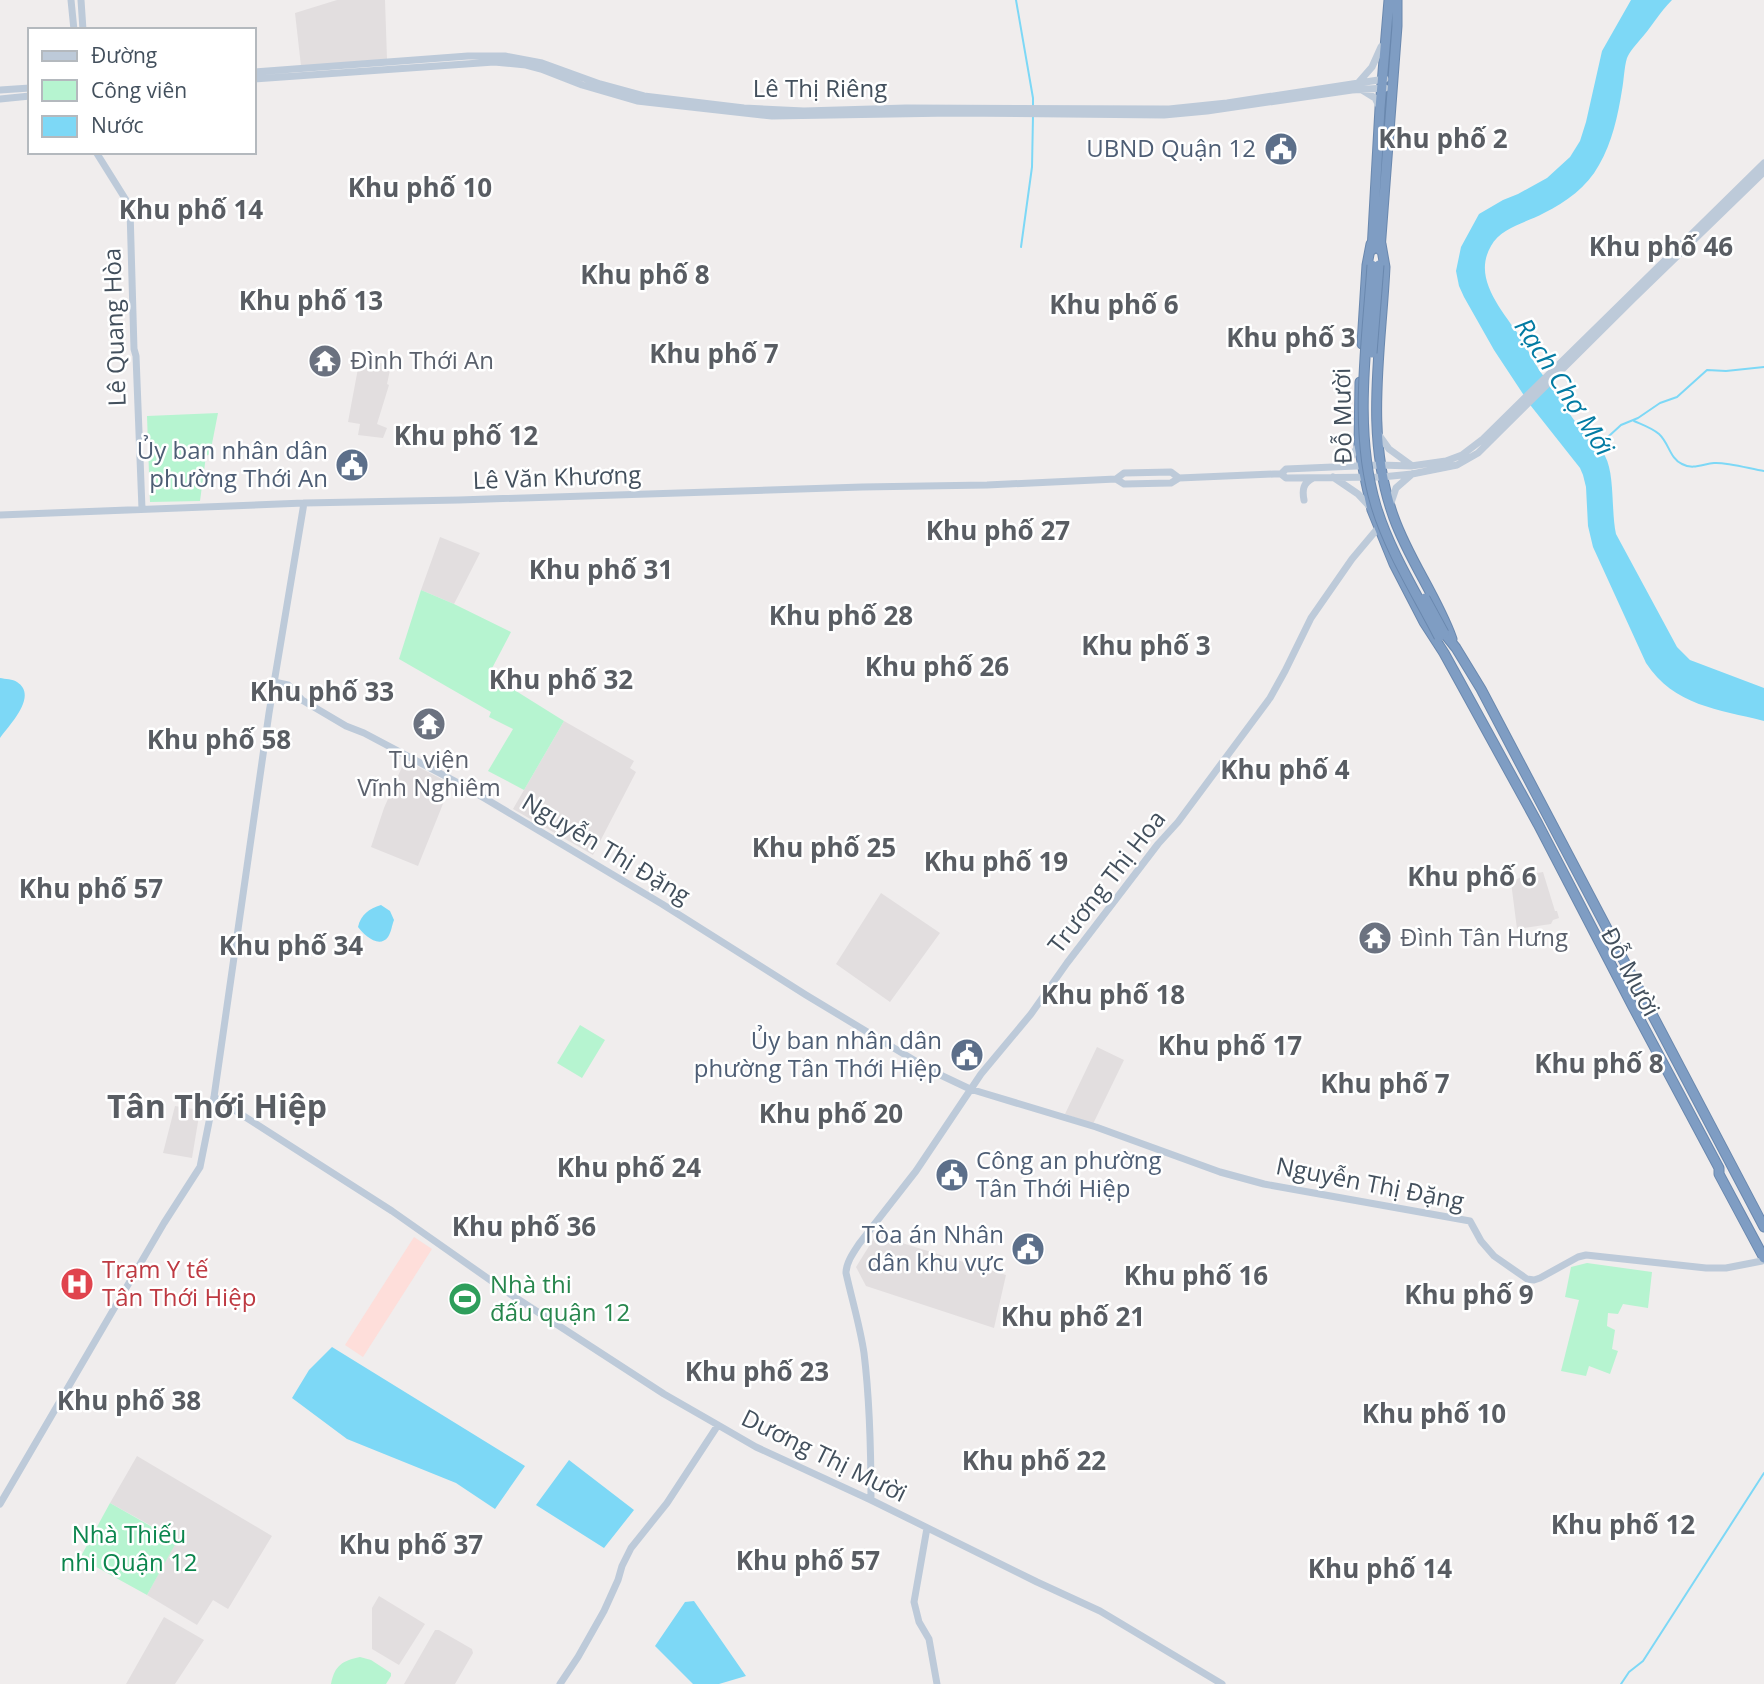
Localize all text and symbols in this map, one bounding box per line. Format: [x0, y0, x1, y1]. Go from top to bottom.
legend [28, 28, 256, 154]
text: Đường [91, 41, 157, 69]
street label: Lê Thị Riêng [753, 71, 887, 104]
text: Công viên [91, 76, 187, 104]
text: Nước [91, 111, 144, 139]
district label: Khu phố 2 [1378, 120, 1508, 156]
public building icon: UBND Quận 12 [1262, 130, 1300, 168]
place label: UBND Quận 12 [1086, 131, 1256, 164]
district label: Khu phố 10 [348, 169, 492, 205]
district label: Khu phố 14 [119, 191, 263, 227]
district label: Khu phố 46 [1589, 228, 1733, 264]
street label: Lê Quang Hòa [94, 247, 133, 407]
district label: Khu phố 8 [580, 256, 710, 292]
district label: Khu phố 13 [239, 282, 383, 318]
district label: Khu phố 6 [1049, 286, 1179, 322]
water label: Rạch Chợ Mới [1507, 310, 1623, 463]
district label: Khu phố 3 [1226, 319, 1356, 355]
district label: Khu phố 7 [649, 335, 779, 371]
temple icon: Đình Thới An [306, 342, 344, 380]
place label: Đình Thới An [350, 343, 494, 376]
street label: Đỗ Mười [1324, 368, 1359, 464]
district label: Khu phố 12 [394, 417, 538, 453]
place label: Ủy ban nhân dân phường Thới An [137, 433, 328, 494]
public building icon: Ủy ban nhân dân phường Thới An [333, 446, 371, 484]
street label: Lê Văn Khương [472, 457, 642, 496]
district label: Khu phố 27 [926, 512, 1070, 548]
district label: Khu phố 31 [529, 551, 673, 587]
district label: Khu phố 28 [769, 597, 913, 633]
district label: Khu phố 3 [1081, 627, 1211, 663]
district label: Khu phố 26 [865, 648, 1009, 684]
district label: Khu phố 32 [489, 661, 633, 697]
district label: Khu phố 33 [250, 673, 394, 709]
temple icon: Tu viện Vĩnh Nghiêm [410, 705, 448, 743]
district label: Khu phố 58 [147, 721, 291, 757]
place label: Tu viện Vĩnh Nghiêm [357, 742, 501, 803]
district label: Khu phố 4 [1220, 751, 1350, 787]
street label: Nguyễn Thị Đặng [516, 784, 697, 911]
street label: Trương Thị Hoa [1039, 803, 1172, 960]
district label: Khu phố 25 [752, 829, 896, 865]
district label: Khu phố 19 [924, 843, 1068, 879]
district label: Khu phố 6 [1407, 858, 1537, 894]
district label: Khu phố 57 [19, 870, 163, 906]
temple icon: Đình Tân Hưng [1356, 919, 1394, 957]
place label: Đình Tân Hưng [1400, 920, 1568, 953]
street label: Đỗ Mười [1594, 921, 1668, 1022]
district label: Khu phố 34 [219, 927, 363, 963]
district label: Khu phố 18 [1041, 976, 1185, 1012]
place label: Ủy ban nhân dân phường Tân Thới Hiệp [694, 1023, 942, 1084]
district label: Khu phố 17 [1158, 1027, 1302, 1063]
public building icon: Ủy ban nhân dân phường Tân Thới Hiệp [948, 1036, 986, 1074]
district label: Khu phố 8 [1534, 1045, 1664, 1081]
district label: Khu phố 7 [1320, 1065, 1450, 1101]
district label: Tân Thới Hiệp [107, 1084, 327, 1127]
district label: Khu phố 20 [759, 1095, 903, 1131]
place label: Công an phường Tân Thới Hiệp [976, 1143, 1162, 1204]
street label: Nguyễn Thị Đặng [1273, 1148, 1467, 1217]
district label: Khu phố 24 [557, 1149, 701, 1185]
public building icon: Công an phường Tân Thới Hiệp [933, 1156, 971, 1194]
district label: Khu phố 36 [452, 1208, 596, 1244]
place label: Tòa án Nhân dân khu vực [862, 1217, 1004, 1278]
public building icon: Tòa án Nhân dân khu vực [1009, 1230, 1047, 1268]
place label: Trạm Y tế Tân Thới Hiệp [102, 1252, 256, 1313]
district label: Khu phố 16 [1124, 1257, 1268, 1293]
hospital icon: Trạm Y tế Tân Thới Hiệp [58, 1265, 96, 1303]
place label: Nhà thi đấu quận 12 [490, 1267, 630, 1328]
district label: Khu phố 9 [1404, 1276, 1534, 1312]
sports icon: Nhà thi đấu quận 12 [446, 1280, 484, 1318]
district label: Khu phố 21 [1001, 1298, 1145, 1334]
district label: Khu phố 23 [685, 1353, 829, 1389]
district label: Khu phố 38 [57, 1382, 201, 1418]
district label: Khu phố 10 [1362, 1395, 1506, 1431]
street label: Dương Thị Mười [736, 1400, 913, 1509]
district label: Khu phố 22 [962, 1442, 1106, 1478]
district label: Khu phố 12 [1551, 1506, 1695, 1542]
park label: Nhà Thiếu nhi Quận 12 [61, 1517, 197, 1578]
district label: Khu phố 37 [339, 1526, 483, 1562]
district label: Khu phố 57 [736, 1542, 880, 1578]
district label: Khu phố 14 [1308, 1550, 1452, 1586]

